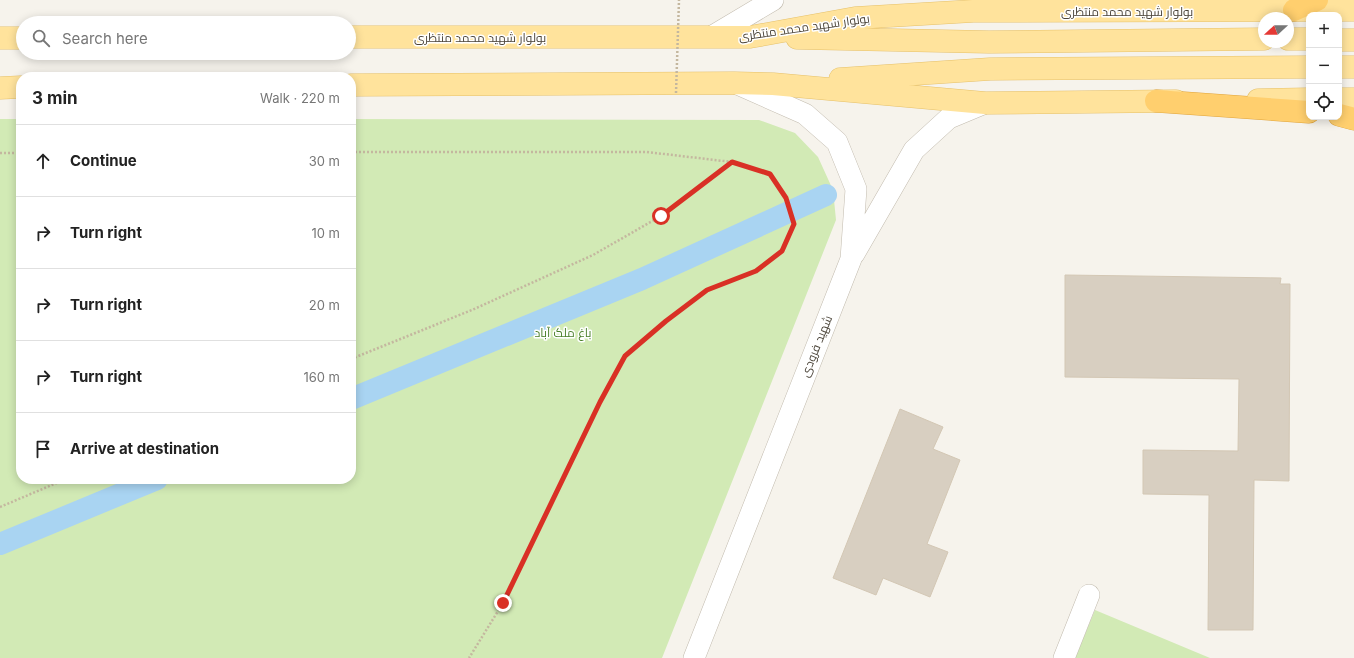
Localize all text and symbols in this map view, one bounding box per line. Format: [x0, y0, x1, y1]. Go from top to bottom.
street label: بولوار شهید محمد منتظری [1061, 4, 1193, 19]
street label: بولوار شهید محمد منتظری [737, 10, 871, 44]
north arrow [1258, 12, 1294, 48]
map controls [1306, 12, 1342, 120]
button: + [1306, 12, 1342, 48]
search box [16, 16, 356, 60]
icon: search [30, 27, 52, 49]
text: Search here [62, 29, 148, 48]
street label: بولوار شهید محمد منتظری [414, 30, 546, 45]
button: − [1306, 48, 1342, 84]
button: locate [1306, 84, 1342, 120]
text: 3 min [32, 88, 78, 108]
text: Walk · 220 m [260, 90, 340, 106]
icon: ahead [32, 150, 54, 172]
text: Continue [70, 151, 137, 170]
text: 30 m [309, 153, 340, 169]
route start [652, 207, 670, 225]
icon: right [32, 222, 54, 244]
text: Turn right [70, 223, 142, 242]
text: 10 m [311, 225, 340, 241]
icon: right [32, 294, 54, 316]
text: Turn right [70, 295, 142, 314]
text: 20 m [309, 297, 340, 313]
street label: شهید فرودی [797, 313, 835, 379]
park label: باغ ملک آباد [534, 325, 592, 341]
icon: right [32, 366, 54, 388]
text: Turn right [70, 367, 142, 386]
text: 160 m [303, 369, 340, 385]
icon: arrive [32, 438, 54, 460]
text: Arrive at destination [70, 439, 219, 458]
route end [494, 594, 512, 612]

